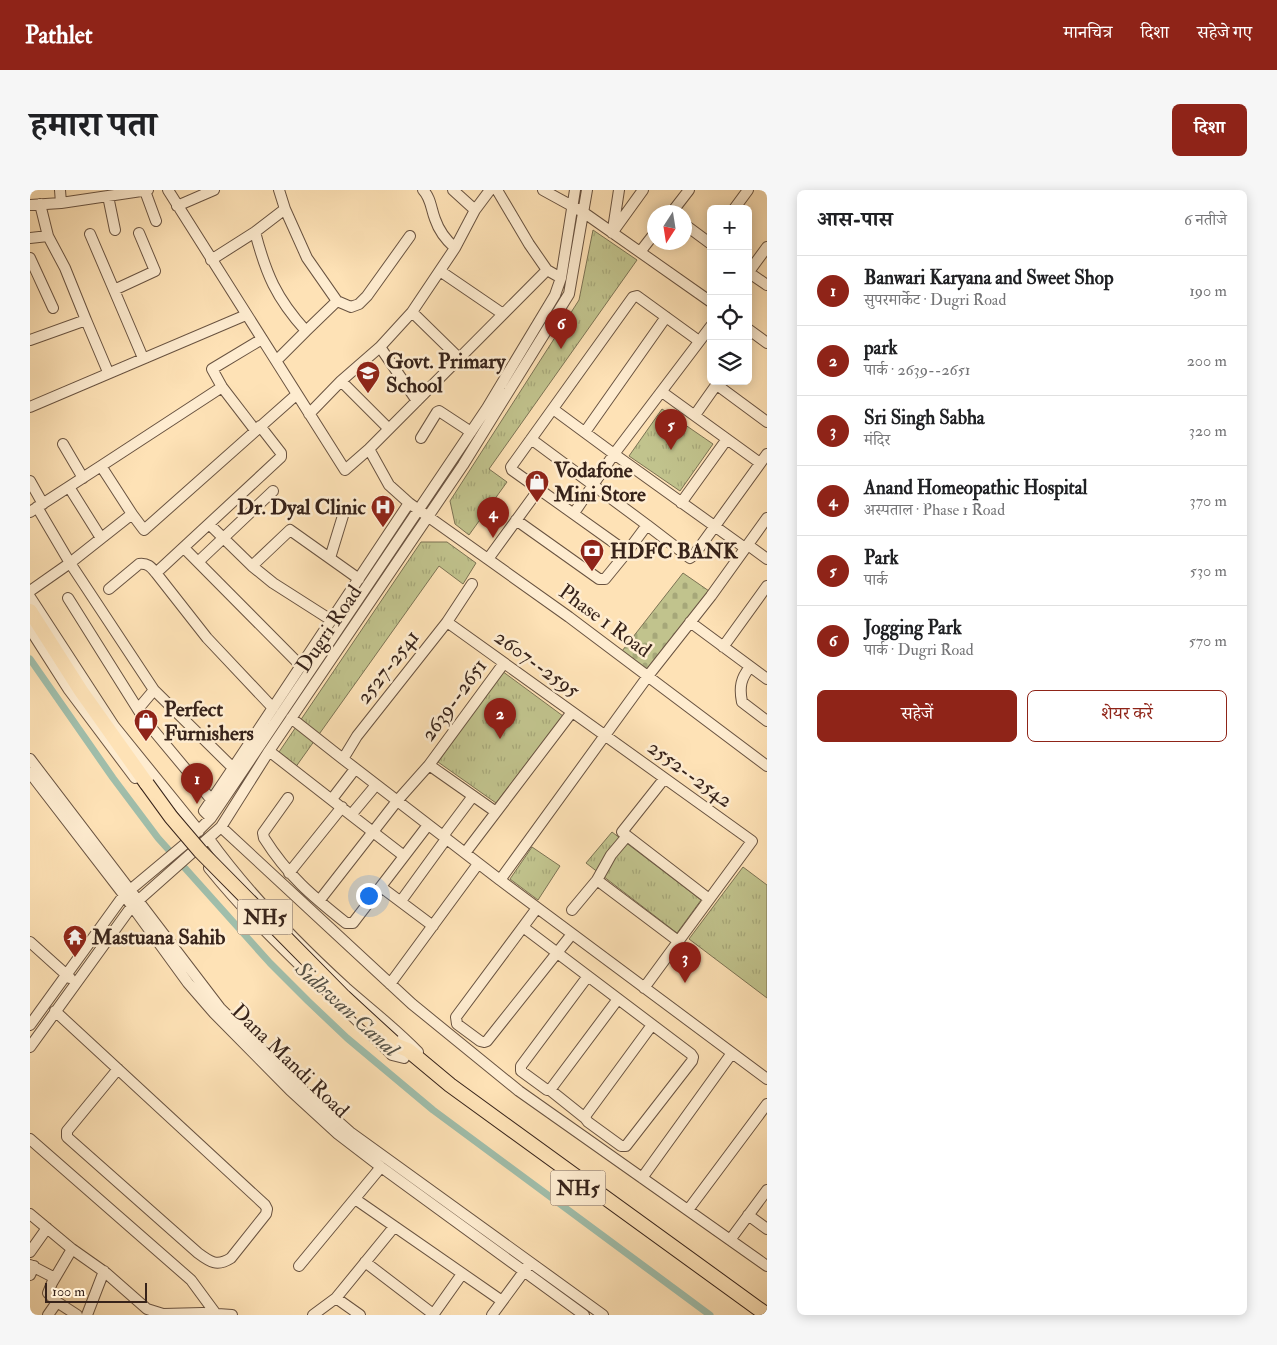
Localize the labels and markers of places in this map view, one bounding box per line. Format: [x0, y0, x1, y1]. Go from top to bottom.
pin: 6 [545, 308, 577, 349]
place label: Govt. Primary School [386, 348, 506, 399]
school or university icon: Govt. Primary School [355, 360, 381, 394]
pin: 5 [655, 409, 687, 450]
place label: Vodafone Mini Store [553, 457, 646, 508]
shop icon: Vodafone Mini Store [524, 469, 550, 503]
place label: Dr. Dyal Clinic [237, 494, 367, 521]
hospital icon: Dr. Dyal Clinic [370, 494, 396, 528]
pin: 4 [477, 497, 509, 538]
bank icon: HDFC BANK [579, 538, 605, 572]
place label: HDFC BANK [610, 538, 739, 565]
place label: Perfect Furnishers [164, 696, 254, 747]
pin: 2 [484, 698, 516, 739]
shop icon: Perfect Furnishers [133, 708, 159, 742]
pin: 1 [181, 763, 213, 804]
temple icon: Mastuana Sahib [62, 924, 88, 958]
place label: Mastuana Sahib [91, 924, 226, 951]
pin: 3 [669, 942, 701, 983]

